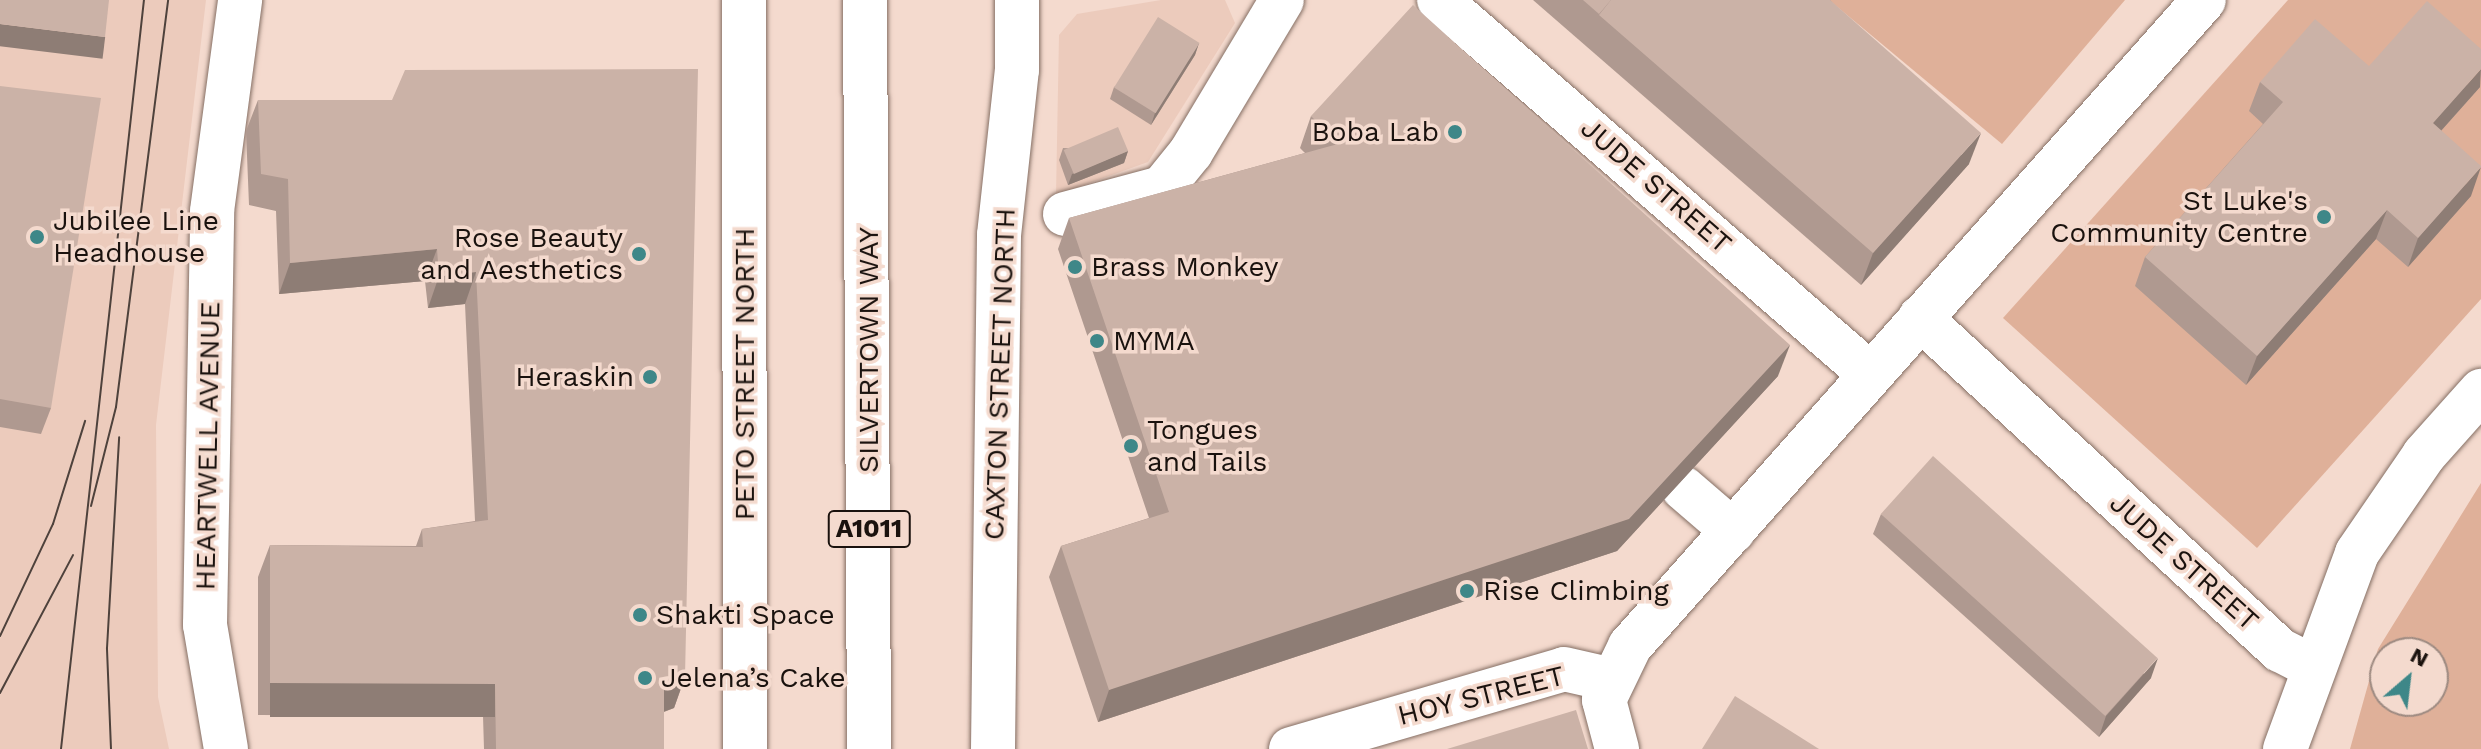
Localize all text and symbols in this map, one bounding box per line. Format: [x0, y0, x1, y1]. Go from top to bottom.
street label: JUDE STREET [1574, 111, 1738, 261]
place label: Boba Lab [1311, 115, 1439, 149]
marker: Boba Lab [1446, 123, 1464, 141]
place label: St Luke's Community Centre [2049, 184, 2308, 250]
place label: Jubilee Line Headhouse [53, 204, 219, 270]
street label: CAXTON STREET NORTH [977, 207, 1023, 541]
marker: St Luke's Community Centre [2315, 208, 2333, 226]
place label: Rose Beauty and Aesthetics [419, 221, 623, 287]
street label: PETO STREET NORTH [728, 227, 762, 521]
street label: SILVERTOWN WAY [852, 227, 886, 473]
marker: Jubilee Line Headhouse [28, 228, 46, 246]
marker: Rose Beauty and Aesthetics [630, 245, 648, 263]
place label: Brass Monkey [1091, 250, 1278, 284]
marker: Brass Monkey [1066, 258, 1084, 276]
street label: HEARTWELL AVENUE [189, 300, 227, 592]
place label: MYMA [1113, 324, 1195, 358]
marker: MYMA [1088, 332, 1106, 350]
place label: Heraskin [515, 360, 634, 394]
marker: Heraskin [641, 368, 659, 386]
place label: Tongues and Tails [1147, 413, 1268, 479]
marker: Tongues and Tails [1122, 437, 1140, 455]
street label: JUDE STREET [2103, 486, 2265, 638]
road number: A1011 [827, 507, 911, 551]
place label: Rise Climbing [1483, 574, 1669, 608]
marker: Rise Climbing [1458, 582, 1476, 600]
place label: Shakti Space [656, 598, 835, 632]
marker: Shakti Space [631, 606, 649, 624]
north arrow [2369, 637, 2449, 717]
text: N [2406, 642, 2433, 672]
street label: HOY STREET [1394, 659, 1568, 733]
place label: Jelena’s Cake [661, 661, 846, 695]
marker: Jelena’s Cake [636, 669, 654, 687]

